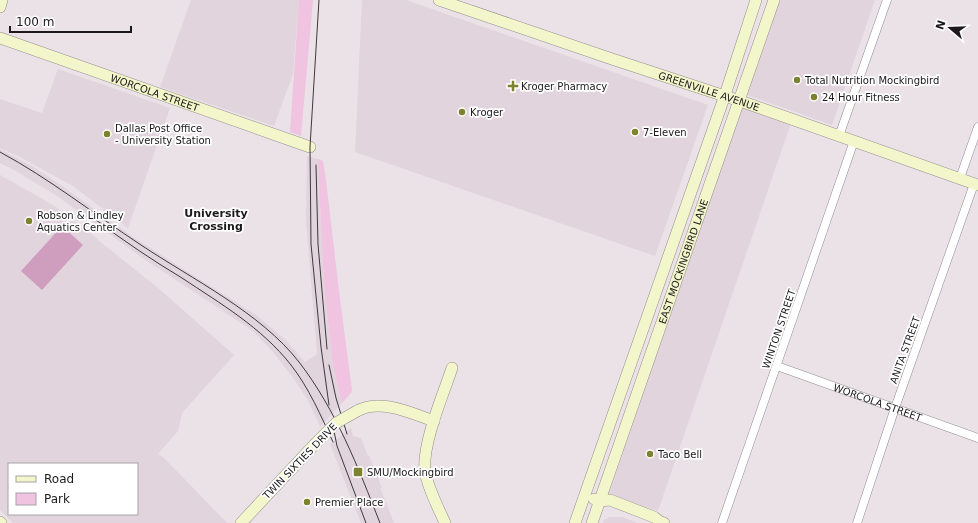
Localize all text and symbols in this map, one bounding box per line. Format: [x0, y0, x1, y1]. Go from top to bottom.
scale bar [10, 8, 131, 34]
north arrow [930, 8, 970, 48]
text: 100 m [16, 15, 54, 29]
text: N [933, 18, 949, 31]
street label: GREENVILLE AVENUE [657, 69, 761, 113]
street label: WORCOLA STREET [109, 72, 201, 113]
marker: Total Nutrition Mockingbird [792, 75, 802, 85]
place label: Total Nutrition Mockingbird [804, 75, 939, 86]
marker: Kroger Pharmacy [508, 81, 518, 91]
place label: Kroger Pharmacy [521, 81, 607, 92]
marker: 24 Hour Fitness [809, 92, 819, 102]
place label: 24 Hour Fitness [822, 92, 900, 103]
marker: Kroger [457, 107, 467, 117]
place label: Kroger [470, 107, 504, 118]
place label: Dallas Post Office - University Station [115, 123, 211, 146]
marker: 7-Eleven [630, 127, 640, 137]
place label: 7-Eleven [643, 127, 687, 138]
marker: Dallas Post Office - University Station [102, 129, 112, 139]
street label: EAST MOCKINGBIRD LANE [656, 198, 710, 325]
district label: University Crossing [184, 207, 248, 233]
place label: Robson & Lindley Aquatics Center [37, 210, 124, 233]
marker: Robson & Lindley Aquatics Center [24, 216, 34, 226]
street label: WINTON STREET [760, 287, 798, 370]
street label: ANITA STREET [888, 314, 923, 385]
street label: WORCOLA STREET [832, 381, 924, 423]
street label: TWIN SIXTIES DRIVE [260, 421, 339, 502]
marker: Taco Bell [645, 449, 655, 459]
place label: Taco Bell [657, 449, 702, 460]
legend [8, 463, 138, 515]
marker: SMU/Mockingbird [352, 466, 364, 478]
place label: SMU/Mockingbird [367, 467, 454, 478]
text: Road [44, 472, 74, 486]
text: Park [44, 492, 70, 506]
marker: Premier Place [302, 497, 312, 507]
place label: Premier Place [315, 497, 383, 508]

